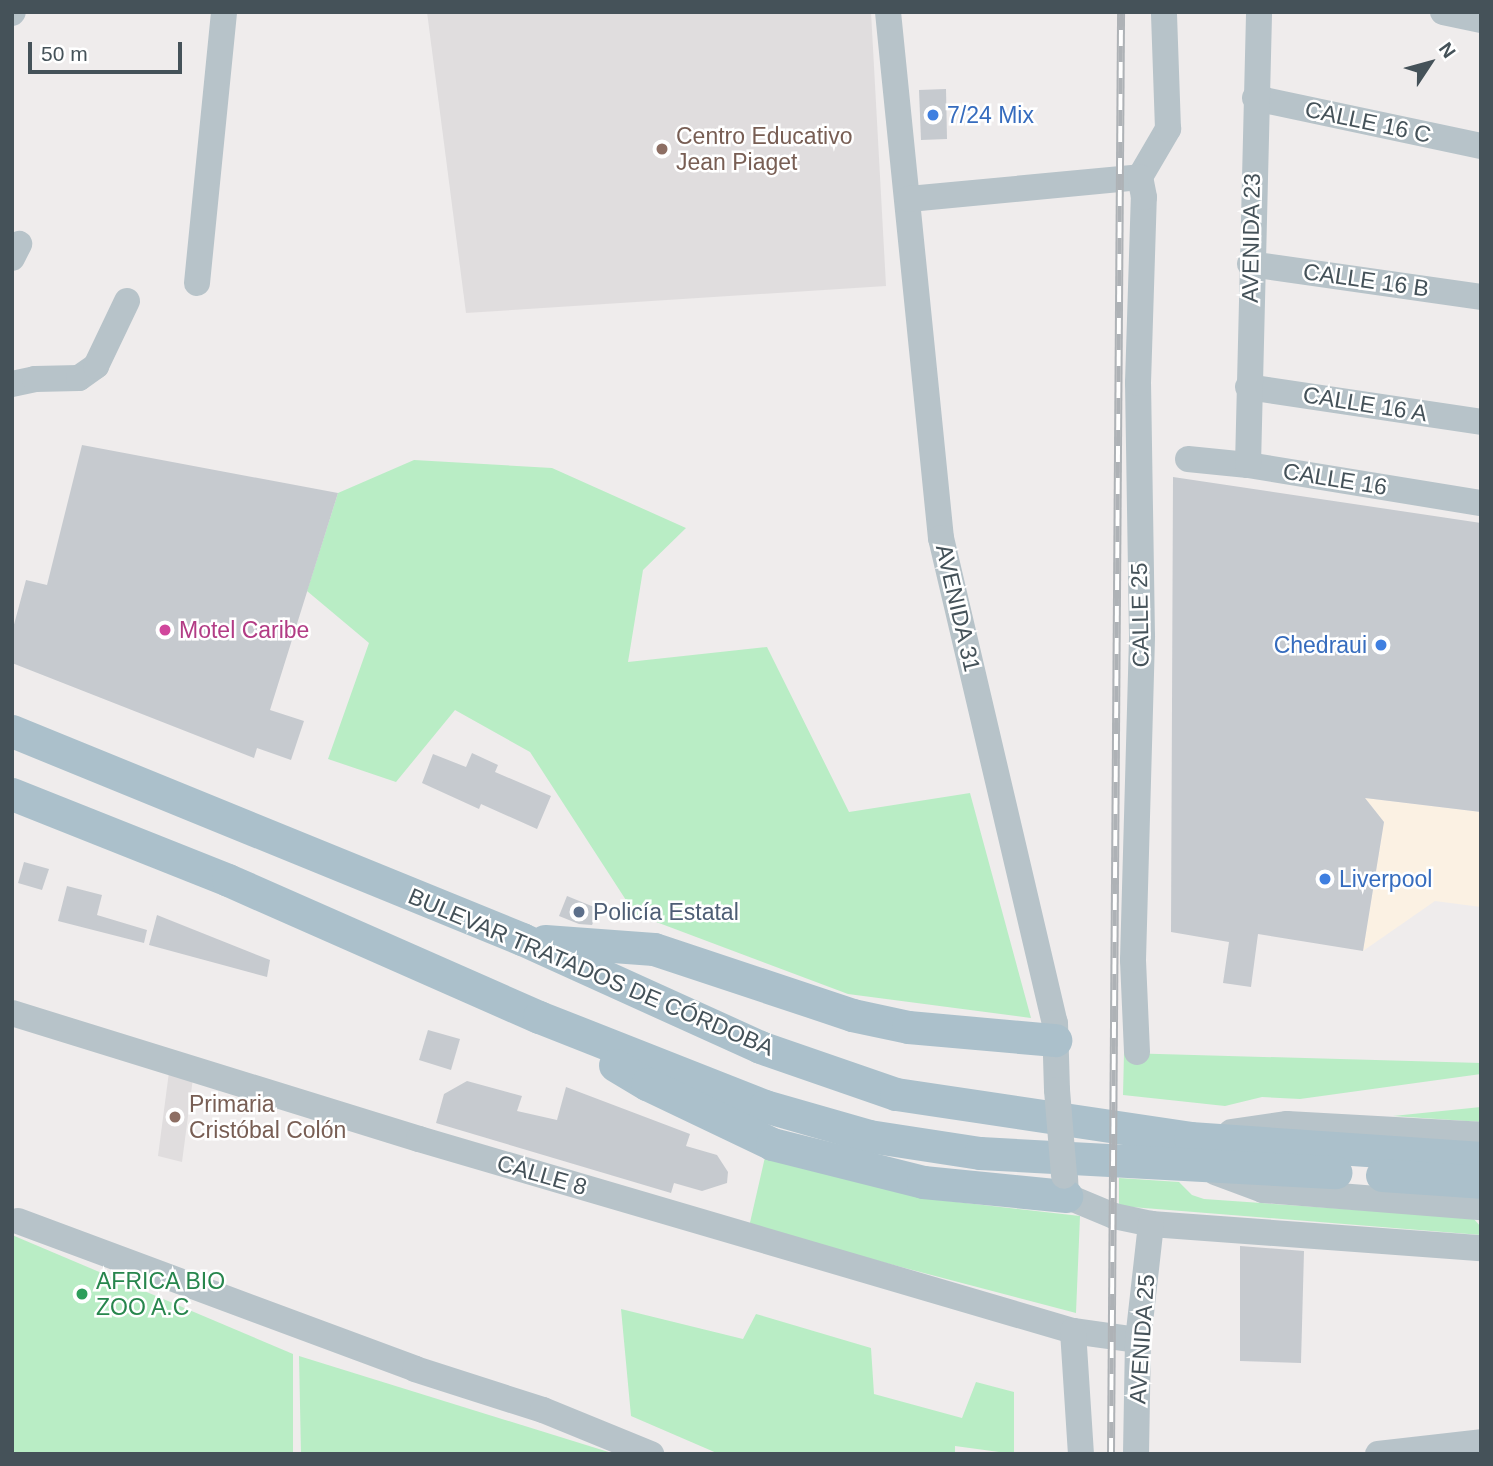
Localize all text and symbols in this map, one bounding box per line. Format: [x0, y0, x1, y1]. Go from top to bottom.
scale bar [32, 28, 186, 72]
north arrow [1395, 28, 1465, 98]
text: N [1435, 39, 1460, 62]
text: 50 m [41, 42, 88, 65]
street label: CALLE 16 C [1303, 95, 1433, 149]
place label: 7/24 Mix [947, 101, 1034, 129]
marker: 7/24 Mix [925, 107, 941, 123]
place label: Centro Educativo Jean Piaget [676, 122, 852, 176]
marker: Centro Educativo Jean Piaget [654, 141, 670, 157]
street label: AVENIDA 23 [1236, 172, 1266, 304]
street label: CALLE 16 B [1301, 258, 1431, 302]
street label: CALLE 16 A [1300, 380, 1430, 428]
street label: CALLE 16 [1281, 457, 1389, 501]
street label: AVENIDA 31 [930, 541, 986, 675]
street label: CALLE 25 [1125, 562, 1155, 668]
place label: Motel Caribe [179, 616, 309, 644]
marker: Motel Caribe [157, 622, 173, 638]
place label: Chedraui [1274, 631, 1367, 659]
marker: Chedraui [1373, 637, 1389, 653]
place label: Liverpool [1339, 865, 1432, 893]
marker: Liverpool [1317, 871, 1333, 887]
street label: BULEVAR TRATADOS DE CÓRDOBA [404, 882, 778, 1062]
place label: Policía Estatal [593, 898, 739, 926]
marker: Policía Estatal [571, 904, 587, 920]
place label: Primaria Cristóbal Colón [189, 1090, 346, 1144]
marker: Primaria Cristóbal Colón [167, 1109, 183, 1125]
street label: CALLE 8 [494, 1149, 590, 1201]
place label: AFRICA BIO ZOO A.C [96, 1267, 226, 1321]
street label: AVENIDA 25 [1124, 1273, 1160, 1405]
marker: AFRICA BIO ZOO A.C [74, 1286, 90, 1302]

